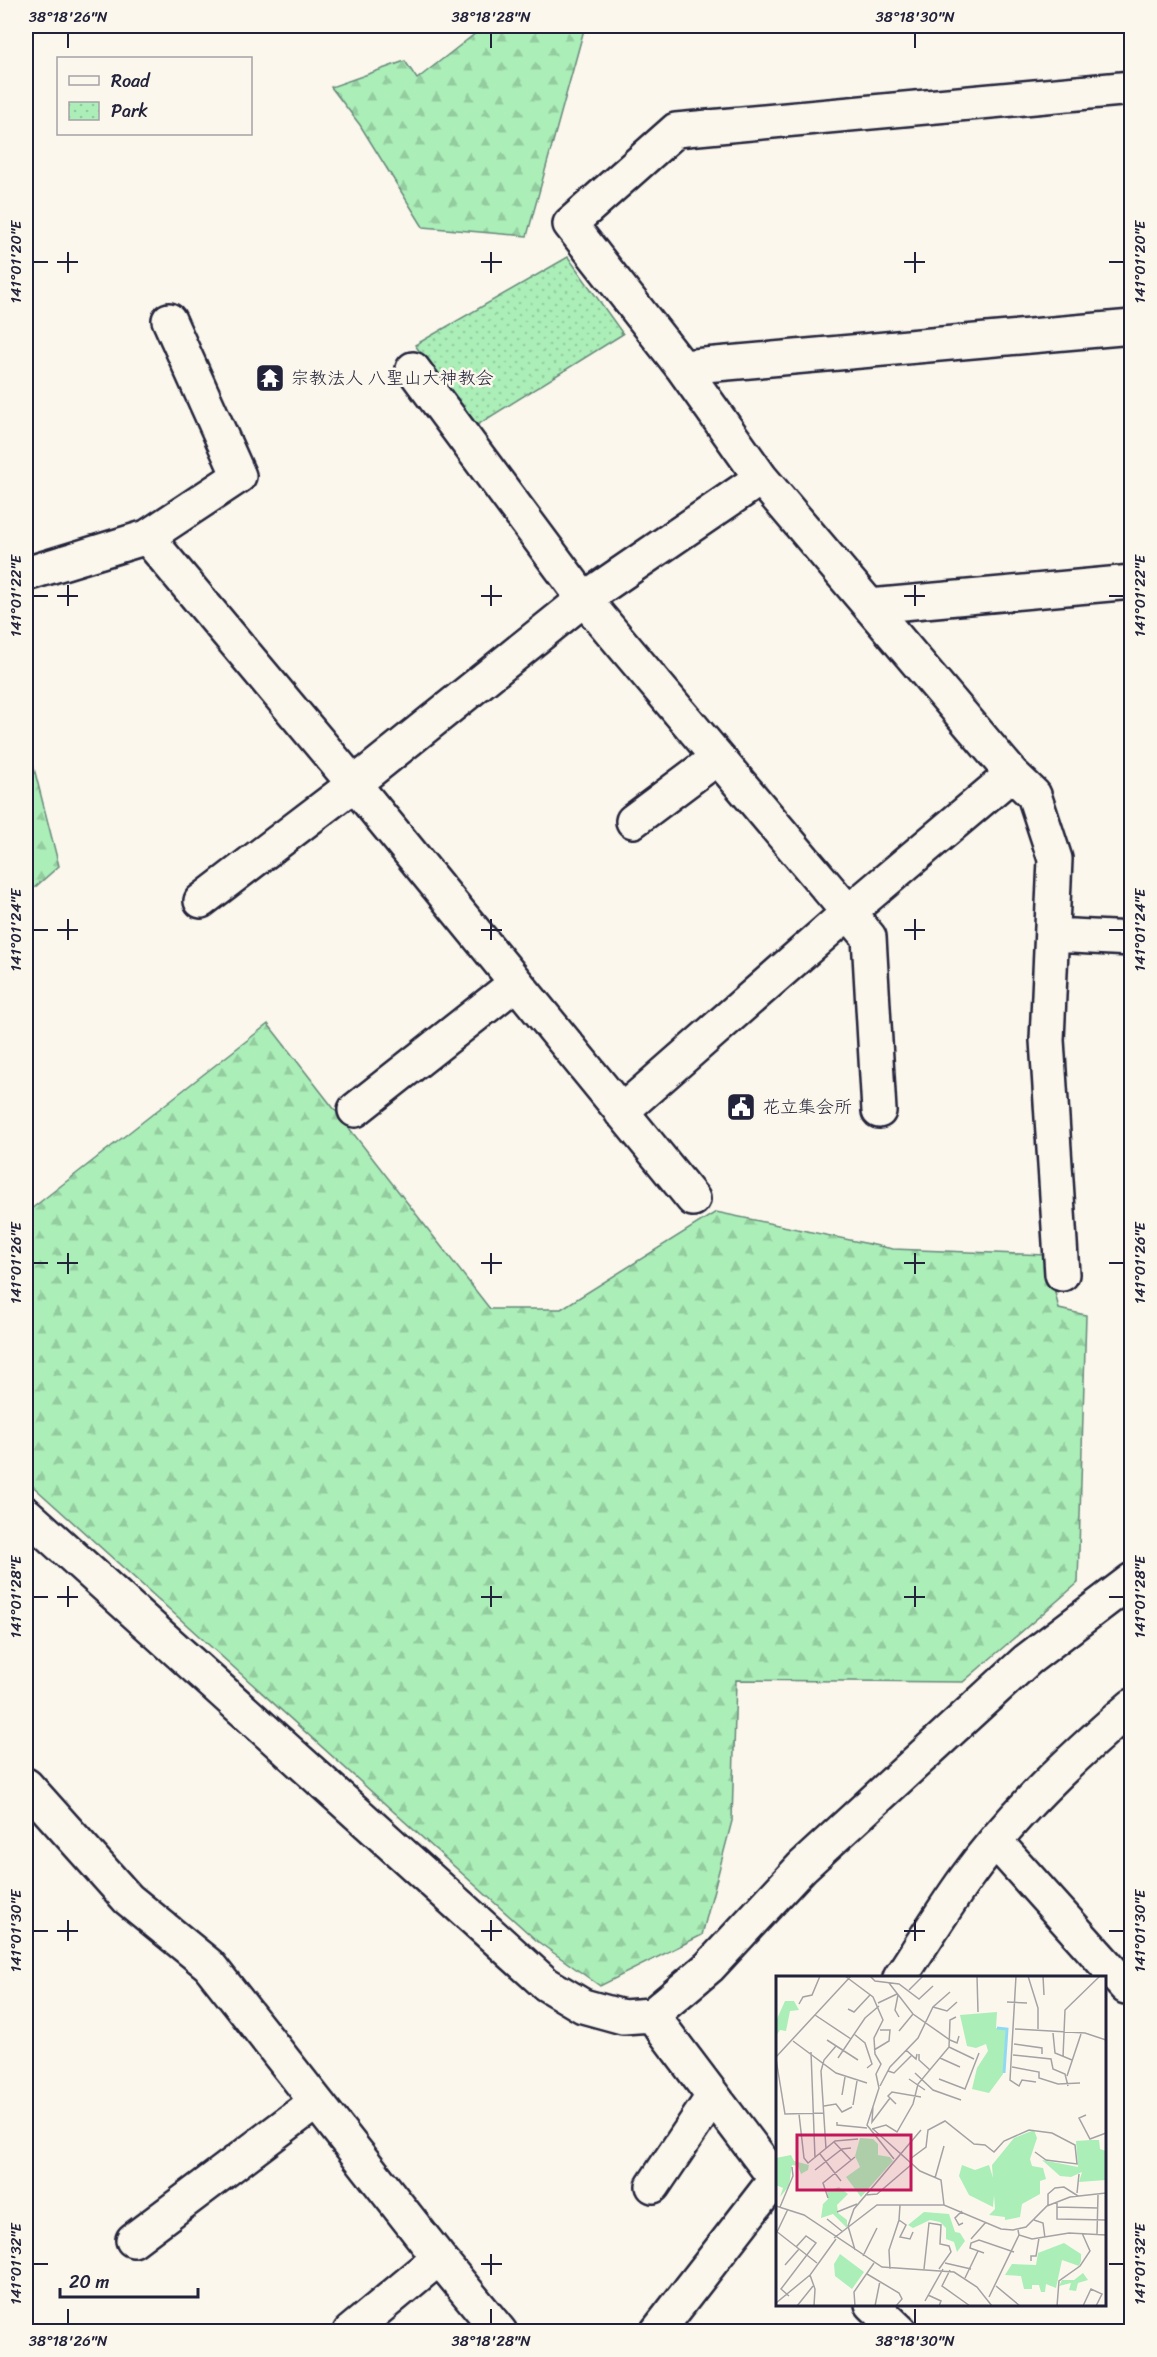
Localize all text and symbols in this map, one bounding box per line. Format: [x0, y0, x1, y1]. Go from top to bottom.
text: 38°18'26"N [29, 4, 108, 30]
text: 38°18'28"N [451, 4, 531, 30]
text: 38°18'30"N [875, 4, 955, 30]
legend [57, 57, 252, 135]
text: Road [111, 65, 151, 97]
text: Park [111, 95, 148, 127]
text: 141°01'20"E [3, 219, 29, 303]
text: 141°01'20"E [1127, 219, 1153, 303]
temple icon: 宗教法人 八聖山大神教会 [254, 362, 286, 394]
place label: 宗教法人 八聖山大神教会 [291, 362, 494, 394]
text: 141°01'22"E [3, 553, 29, 637]
text: 141°01'22"E [1127, 553, 1153, 637]
text: 141°01'24"E [3, 887, 29, 971]
text: 141°01'24"E [1127, 887, 1153, 971]
public building icon: 花立集会所 [725, 1091, 757, 1123]
place label: 花立集会所 [762, 1091, 852, 1123]
text: 141°01'26"E [3, 1220, 29, 1304]
text: 141°01'26"E [1127, 1220, 1153, 1304]
text: 141°01'28"E [3, 1554, 29, 1638]
text: 141°01'28"E [1127, 1554, 1153, 1638]
text: 141°01'30"E [3, 1888, 29, 1972]
text: 141°01'30"E [1127, 1888, 1153, 1972]
inset map [776, 1976, 1106, 2306]
text: 141°01'32"E [3, 2222, 29, 2305]
text: 141°01'32"E [1127, 2222, 1153, 2305]
scale bar [60, 2261, 198, 2299]
text: 20 m [69, 2266, 109, 2298]
text: 38°18'26"N [29, 2328, 108, 2354]
text: 38°18'28"N [451, 2328, 531, 2354]
text: 38°18'30"N [875, 2328, 955, 2354]

